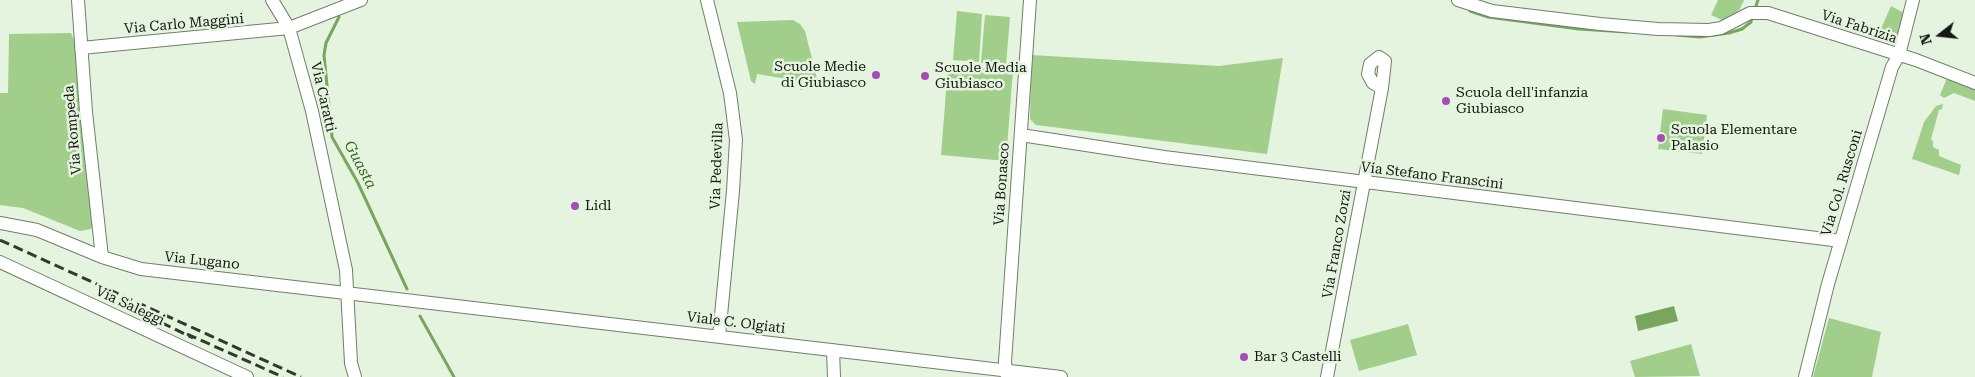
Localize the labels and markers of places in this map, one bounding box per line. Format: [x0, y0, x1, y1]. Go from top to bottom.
place label: Scuole Medie di Giubiasco [774, 59, 866, 92]
place label: Scuole Media Giubiasco [935, 60, 1027, 92]
marker: Scuole Medie di Giubiasco [870, 69, 882, 81]
marker: Scuole Media Giubiasco [919, 70, 931, 82]
place label: Scuola dell'infanzia Giubiasco [1456, 85, 1588, 118]
marker: Scuola dell'infanzia Giubiasco [1440, 95, 1452, 107]
place label: Scuola Elementare Palasio [1671, 122, 1797, 154]
marker: Scuola Elementare Palasio [1655, 132, 1667, 144]
place label: Lidl [585, 198, 611, 214]
marker: Lidl [569, 200, 581, 212]
place label: Bar 3 Castelli [1254, 349, 1342, 365]
marker: Bar 3 Castelli [1238, 351, 1250, 363]

